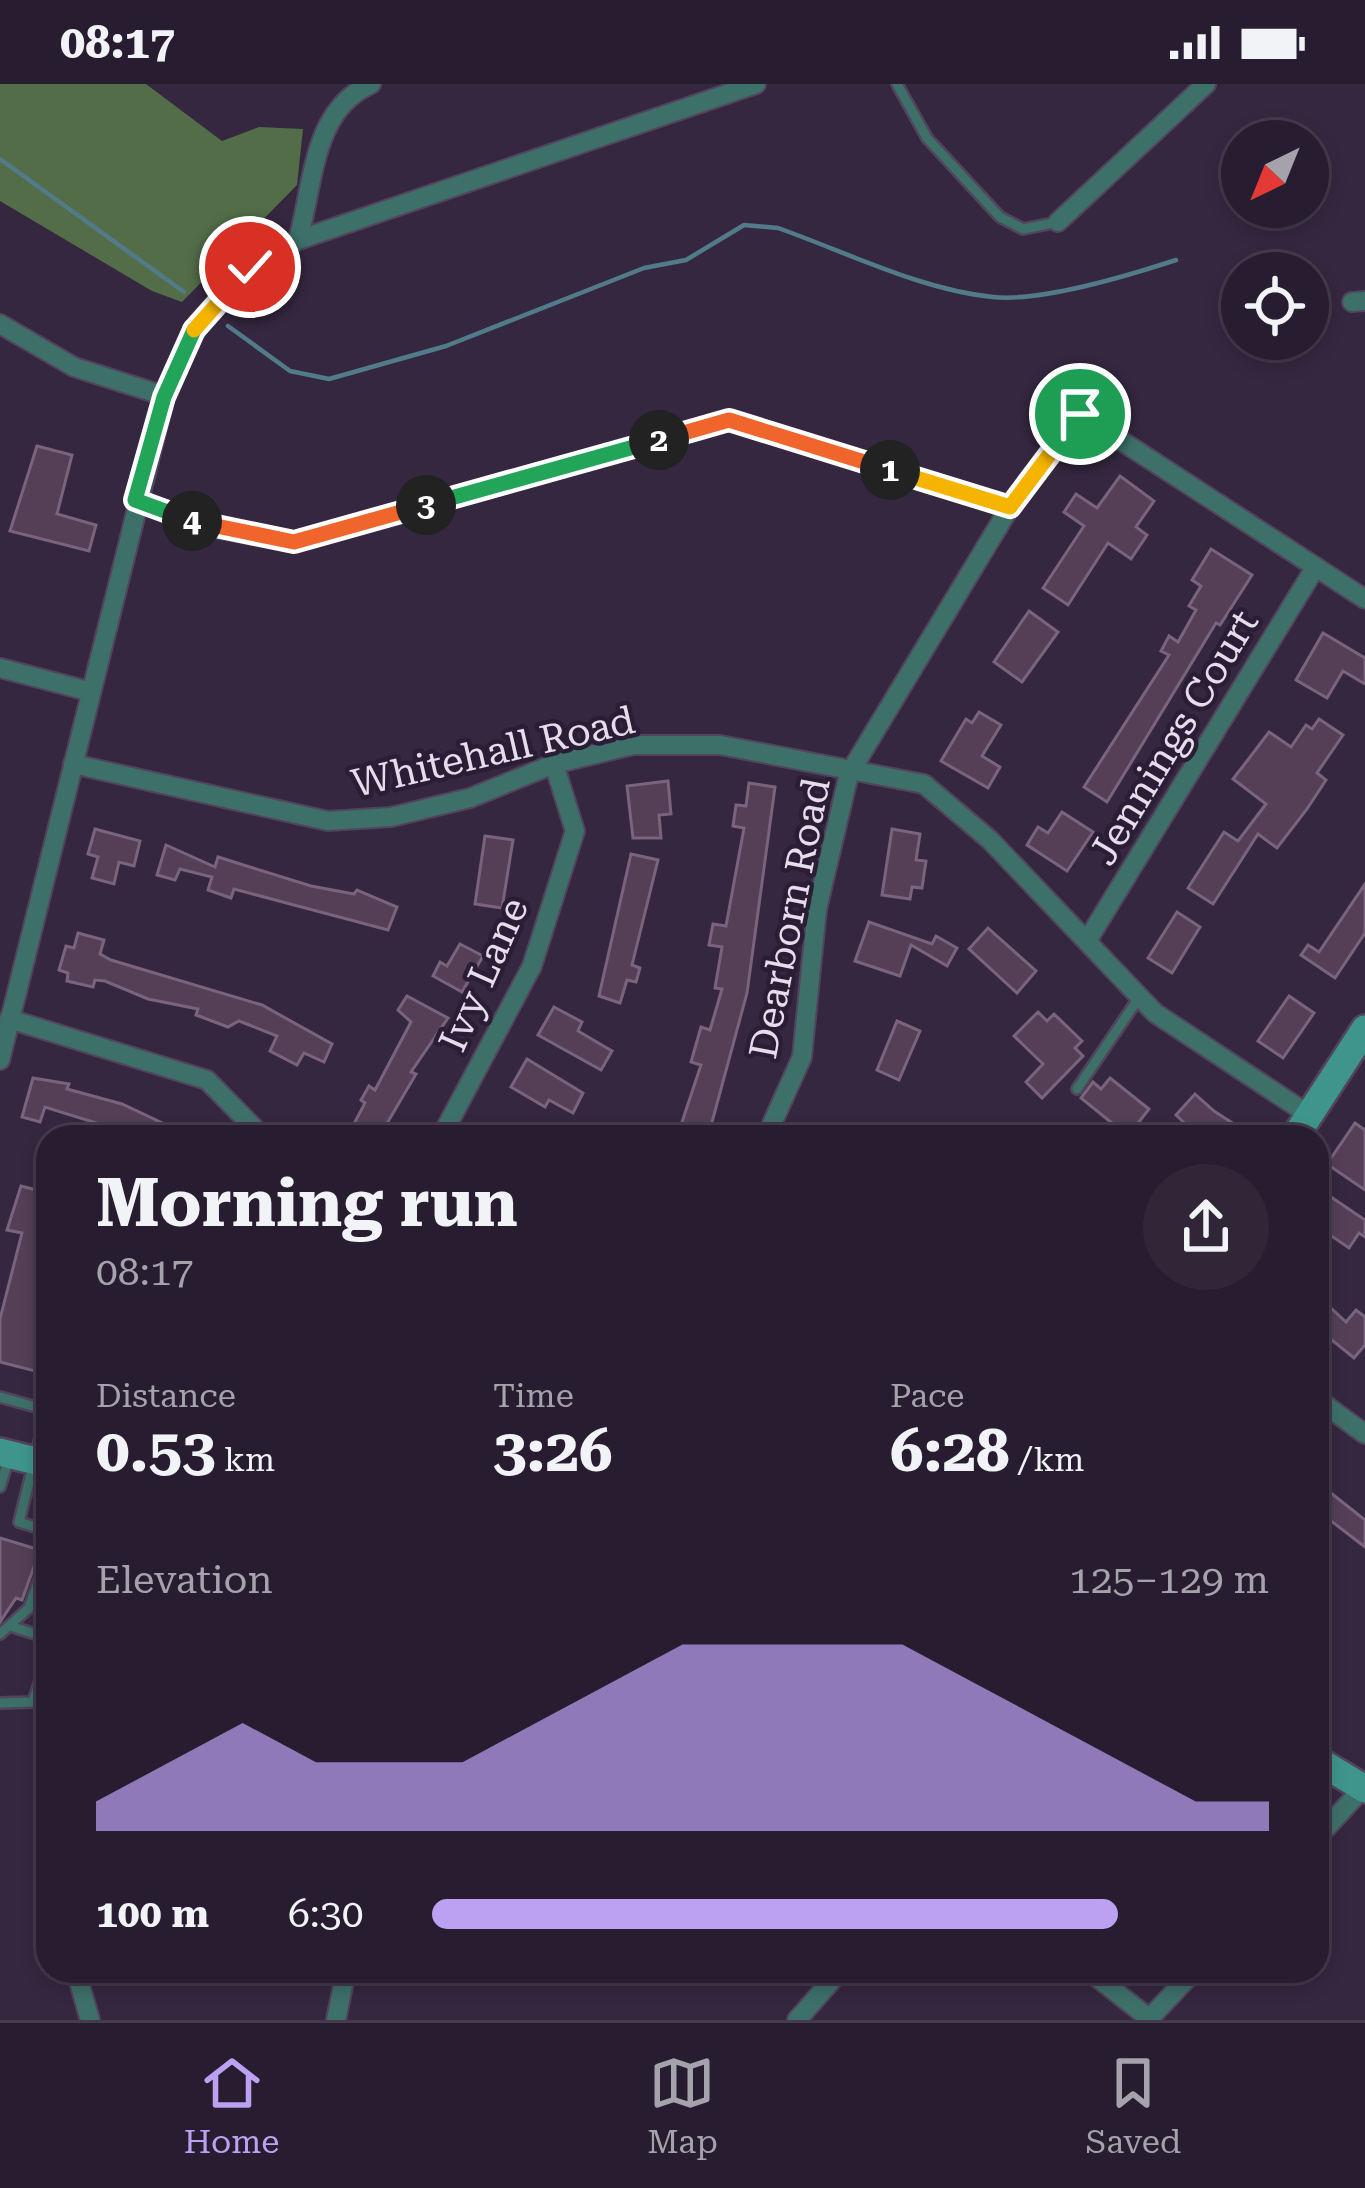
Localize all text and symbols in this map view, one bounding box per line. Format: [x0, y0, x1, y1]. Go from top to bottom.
text: 08:17 [60, 16, 175, 69]
north arrow [1221, 120, 1329, 228]
map controls [1221, 120, 1329, 360]
pin [199, 216, 301, 318]
icon: check [217, 234, 283, 300]
button: locate [1221, 252, 1329, 360]
pin [1029, 363, 1131, 465]
icon: arrive [1047, 381, 1113, 447]
pin: 2 [629, 410, 689, 470]
text: 2 [650, 420, 668, 459]
pin: 1 [860, 440, 920, 500]
text: 1 [881, 450, 899, 489]
pin: 3 [396, 475, 456, 535]
text: 3 [417, 485, 435, 524]
pin: 4 [162, 491, 222, 551]
text: 4 [183, 501, 201, 540]
street label: Jennings Court [1080, 602, 1268, 873]
street label: Whitehall Road [347, 697, 639, 807]
street label: Dearborn Road [740, 774, 840, 1062]
street label: Ivy Lane [430, 891, 538, 1058]
button: share [1143, 1164, 1269, 1290]
text: Morning run [96, 1165, 518, 1242]
text: 08:17 [96, 1249, 193, 1295]
text: Distance [96, 1376, 236, 1415]
text: Time [493, 1376, 574, 1415]
text: Pace [890, 1376, 964, 1415]
text: 0.53 [96, 1415, 216, 1486]
text: 3:26 [493, 1415, 613, 1486]
text: 6:28 [890, 1415, 1010, 1486]
text: km [216, 1440, 275, 1479]
text: /km [1010, 1440, 1084, 1479]
text: Elevation [96, 1557, 273, 1603]
text: 125–129 m [1069, 1557, 1269, 1603]
text: 100 m [96, 1891, 209, 1937]
text: 6:30 [288, 1891, 364, 1937]
tab: Home [184, 2050, 279, 2161]
tab: Map [647, 2050, 718, 2161]
tab: Saved [1085, 2050, 1181, 2161]

